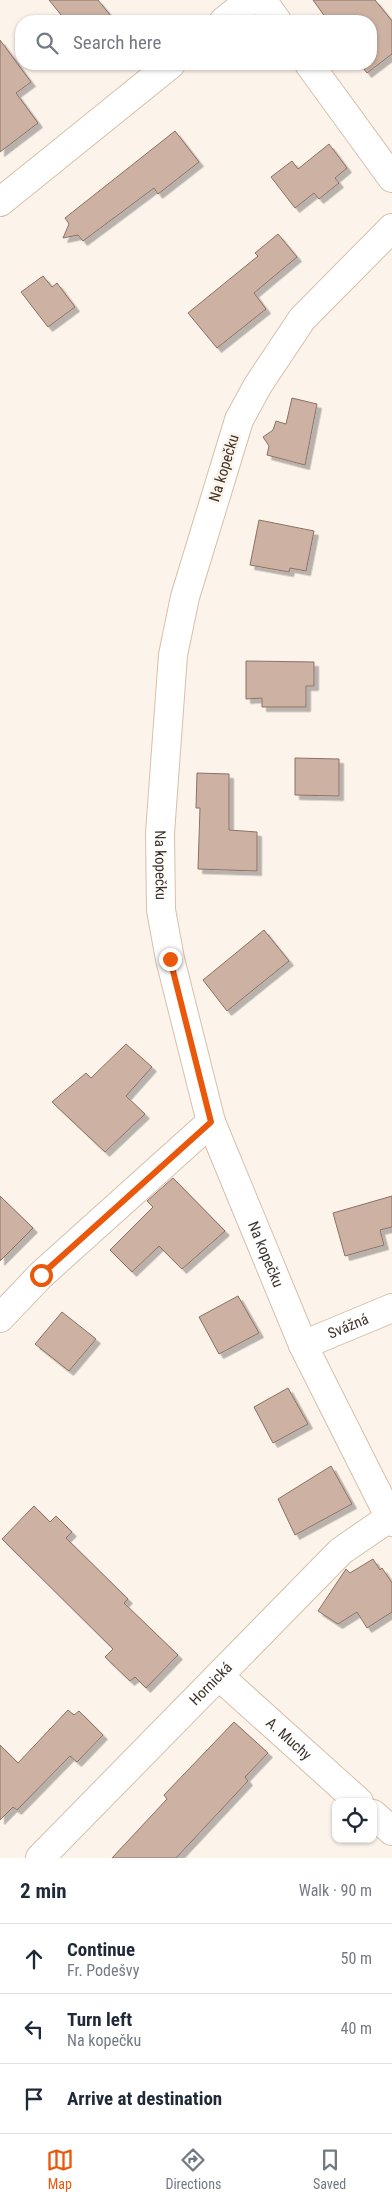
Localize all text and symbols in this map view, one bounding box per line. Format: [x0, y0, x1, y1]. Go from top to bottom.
search box [15, 15, 377, 70]
icon: search [33, 29, 61, 57]
text: Search here [73, 31, 161, 54]
street label: Na kopečku [205, 432, 243, 504]
street label: Na kopečku [151, 830, 170, 900]
route end [159, 948, 182, 971]
street label: Na kopečku [244, 1219, 287, 1290]
route start [30, 1264, 53, 1287]
street label: Svážná [325, 1310, 371, 1343]
street label: Hornická [186, 1659, 236, 1709]
street label: A. Muchy [262, 1714, 315, 1764]
map controls [332, 1798, 377, 1843]
button: locate [332, 1798, 377, 1843]
text: 2 min [20, 1879, 67, 1903]
text: Walk · 90 m [299, 1881, 372, 1900]
text: Continue [67, 1938, 135, 1961]
icon: ahead [20, 1945, 48, 1973]
text: 50 m [340, 1949, 372, 1968]
text: Fr. Podešvy [67, 1961, 139, 1980]
text: Turn left [67, 2008, 132, 2031]
icon: left [20, 2015, 48, 2043]
text: 40 m [340, 2019, 372, 2038]
text: Na kopečku [67, 2031, 141, 2050]
icon: arrive [20, 2085, 48, 2113]
text: Arrive at destination [67, 2087, 222, 2110]
tab: Map [46, 2146, 74, 2192]
tab: Directions [165, 2146, 221, 2192]
tab: Saved [313, 2146, 346, 2192]

